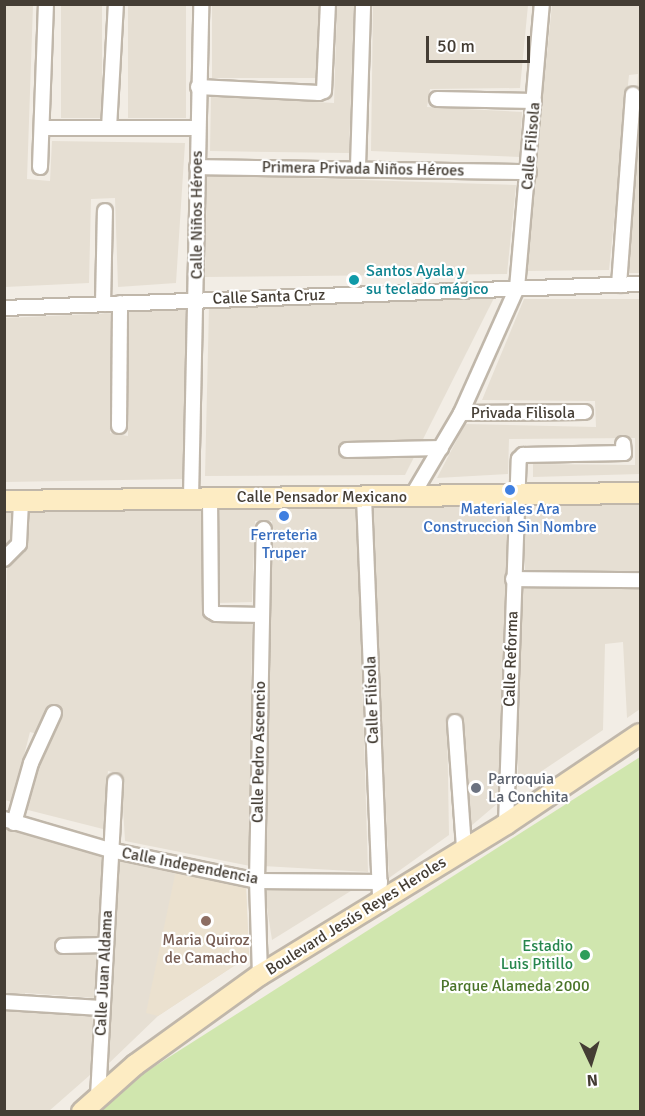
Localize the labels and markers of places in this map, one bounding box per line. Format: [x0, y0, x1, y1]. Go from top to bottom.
place label: Santos Ayala y su teclado mágico [366, 261, 489, 299]
marker: Santos Ayala y su teclado mágico [347, 273, 361, 287]
marker: Materiales Ara Construccion Sin Nombre [503, 483, 517, 497]
place label: Materiales Ara Construccion Sin Nombre [423, 499, 597, 537]
marker: Ferreteria Truper [277, 509, 291, 523]
place label: Ferreteria Truper [250, 525, 318, 563]
place label: Parroquia La Conchita [488, 769, 569, 807]
marker: Parroquia La Conchita [469, 781, 483, 795]
marker: Maria Quiroz de Camacho [199, 914, 213, 928]
place label: Maria Quiroz de Camacho [162, 930, 250, 968]
place label: Estadio Luis Pitillo [501, 936, 573, 974]
marker: Estadio Luis Pitillo [578, 948, 592, 962]

